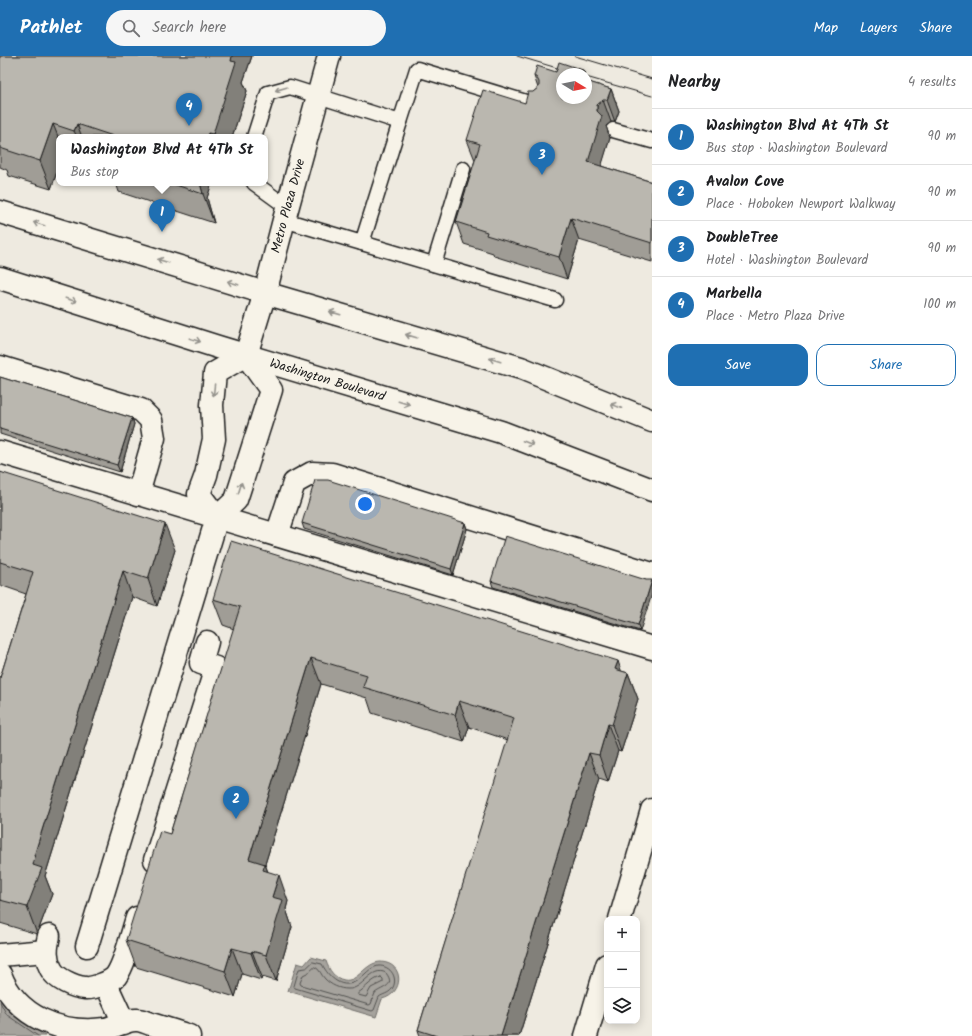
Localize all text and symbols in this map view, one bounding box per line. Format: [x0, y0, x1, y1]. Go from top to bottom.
search box [106, 10, 386, 46]
text: Pathlet [20, 13, 82, 43]
text: Search here [152, 16, 226, 40]
icon: search [120, 17, 142, 39]
text: Map [814, 17, 838, 39]
text: Layers [860, 17, 898, 39]
text: Share [920, 17, 952, 39]
north arrow [556, 68, 592, 104]
text: Nearby [668, 69, 720, 96]
text: 4 results [908, 72, 956, 93]
one-way arrow [275, 86, 288, 93]
pin: 4 [176, 93, 202, 126]
text: Washington Blvd At 4Th St [706, 114, 889, 138]
text: 1 [679, 126, 683, 147]
text: 90 m [928, 126, 956, 147]
popup [56, 134, 268, 186]
text: Washington Blvd At 4Th St [70, 138, 254, 162]
text: Bus stop · Washington Boulevard [706, 138, 887, 159]
pin: 3 [529, 142, 555, 175]
street label: Metro Plaza Drive [265, 156, 311, 255]
text: Bus stop [70, 162, 118, 183]
text: Avalon Cove [706, 170, 784, 194]
text: 2 [677, 182, 685, 203]
text: 90 m [928, 182, 956, 203]
text: Place · Hoboken Newport Walkway [706, 194, 895, 215]
pin: 1 [149, 199, 175, 232]
one-way arrow [32, 220, 45, 227]
text: DoubleTree [706, 226, 778, 250]
text: 3 [677, 238, 685, 259]
text: 90 m [928, 238, 956, 259]
text: Hotel · Washington Boulevard [706, 250, 868, 271]
one-way arrow [157, 257, 170, 264]
one-way arrow [227, 279, 240, 286]
text: Marbella [706, 282, 762, 306]
text: 4 [677, 294, 685, 315]
text: 100 m [923, 294, 956, 315]
one-way arrow [64, 297, 77, 304]
text: Place · Metro Plaza Drive [706, 306, 845, 327]
one-way arrow [329, 309, 342, 316]
one-way arrow [405, 332, 418, 339]
one-way arrow [188, 336, 200, 344]
button: Save [668, 344, 808, 386]
button: Share [816, 344, 956, 386]
street label: Washington Boulevard [267, 353, 388, 407]
one-way arrow [488, 356, 501, 363]
one-way arrow [210, 383, 217, 396]
one-way arrow [397, 400, 410, 407]
one-way arrow [610, 402, 622, 410]
one-way arrow [522, 439, 534, 447]
one-way arrow [237, 482, 244, 495]
your location [355, 494, 375, 514]
pin: 2 [223, 786, 249, 819]
map controls [604, 916, 640, 1024]
button: + [604, 916, 640, 952]
button: − [604, 952, 640, 988]
button: layers [604, 988, 640, 1024]

